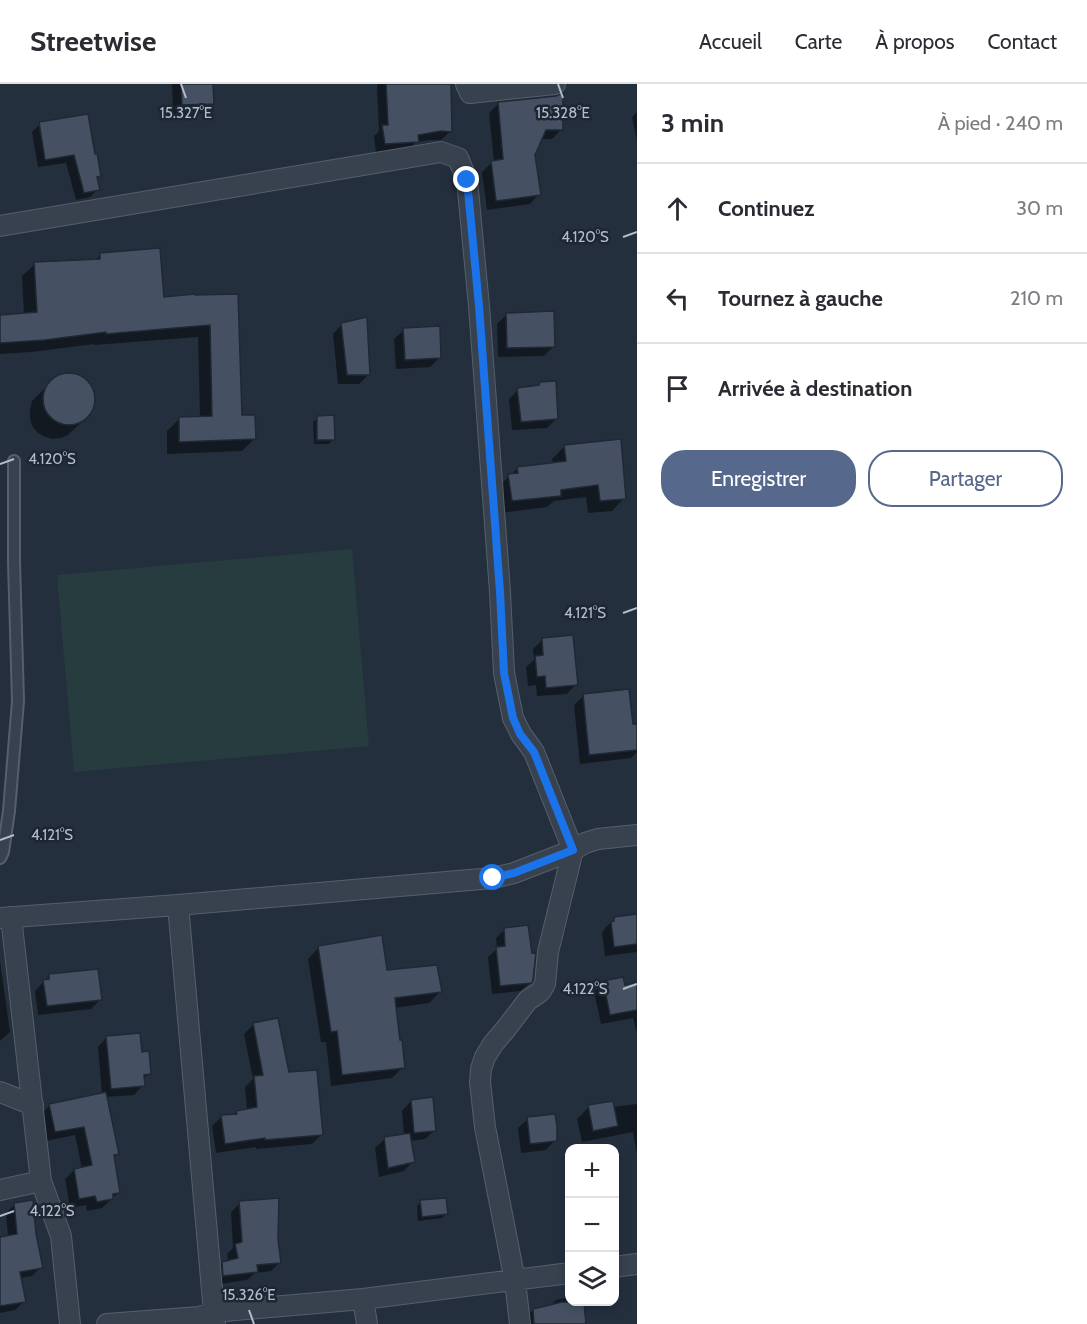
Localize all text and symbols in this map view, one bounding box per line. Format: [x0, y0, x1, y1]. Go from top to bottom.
text: Streetwise [30, 24, 156, 58]
text: Accueil [699, 29, 762, 54]
text: Carte [795, 29, 842, 54]
text: À propos [875, 29, 954, 54]
text: Contact [987, 29, 1057, 54]
text: 15.327°E [160, 104, 212, 122]
text: 15.328°E [536, 104, 590, 122]
text: 3 min [661, 107, 724, 139]
text: À pied · 240 m [938, 111, 1063, 135]
route end [453, 166, 479, 192]
icon: ahead [661, 192, 694, 225]
text: Continuez [718, 195, 815, 222]
text: 30 m [1016, 196, 1063, 220]
text: 4.120°S [561, 228, 609, 246]
icon: left [661, 282, 694, 315]
text: Tournez à gauche [718, 285, 883, 312]
text: 210 m [1010, 286, 1063, 310]
icon: arrive [661, 372, 694, 405]
text: Arrivée à destination [718, 375, 912, 402]
text: 4.120°S [28, 450, 76, 468]
button: Enregistrer [661, 450, 856, 507]
button: Partager [868, 450, 1063, 507]
text: 4.121°S [564, 604, 606, 622]
text: 4.121°S [31, 826, 73, 844]
route start [479, 864, 505, 890]
text: 4.122°S [562, 980, 608, 998]
map controls [565, 1144, 619, 1306]
button: + [565, 1144, 619, 1198]
button: − [565, 1198, 619, 1252]
text: 4.122°S [29, 1202, 75, 1220]
button: layers [565, 1252, 619, 1306]
text: 15.326°E [222, 1286, 276, 1304]

